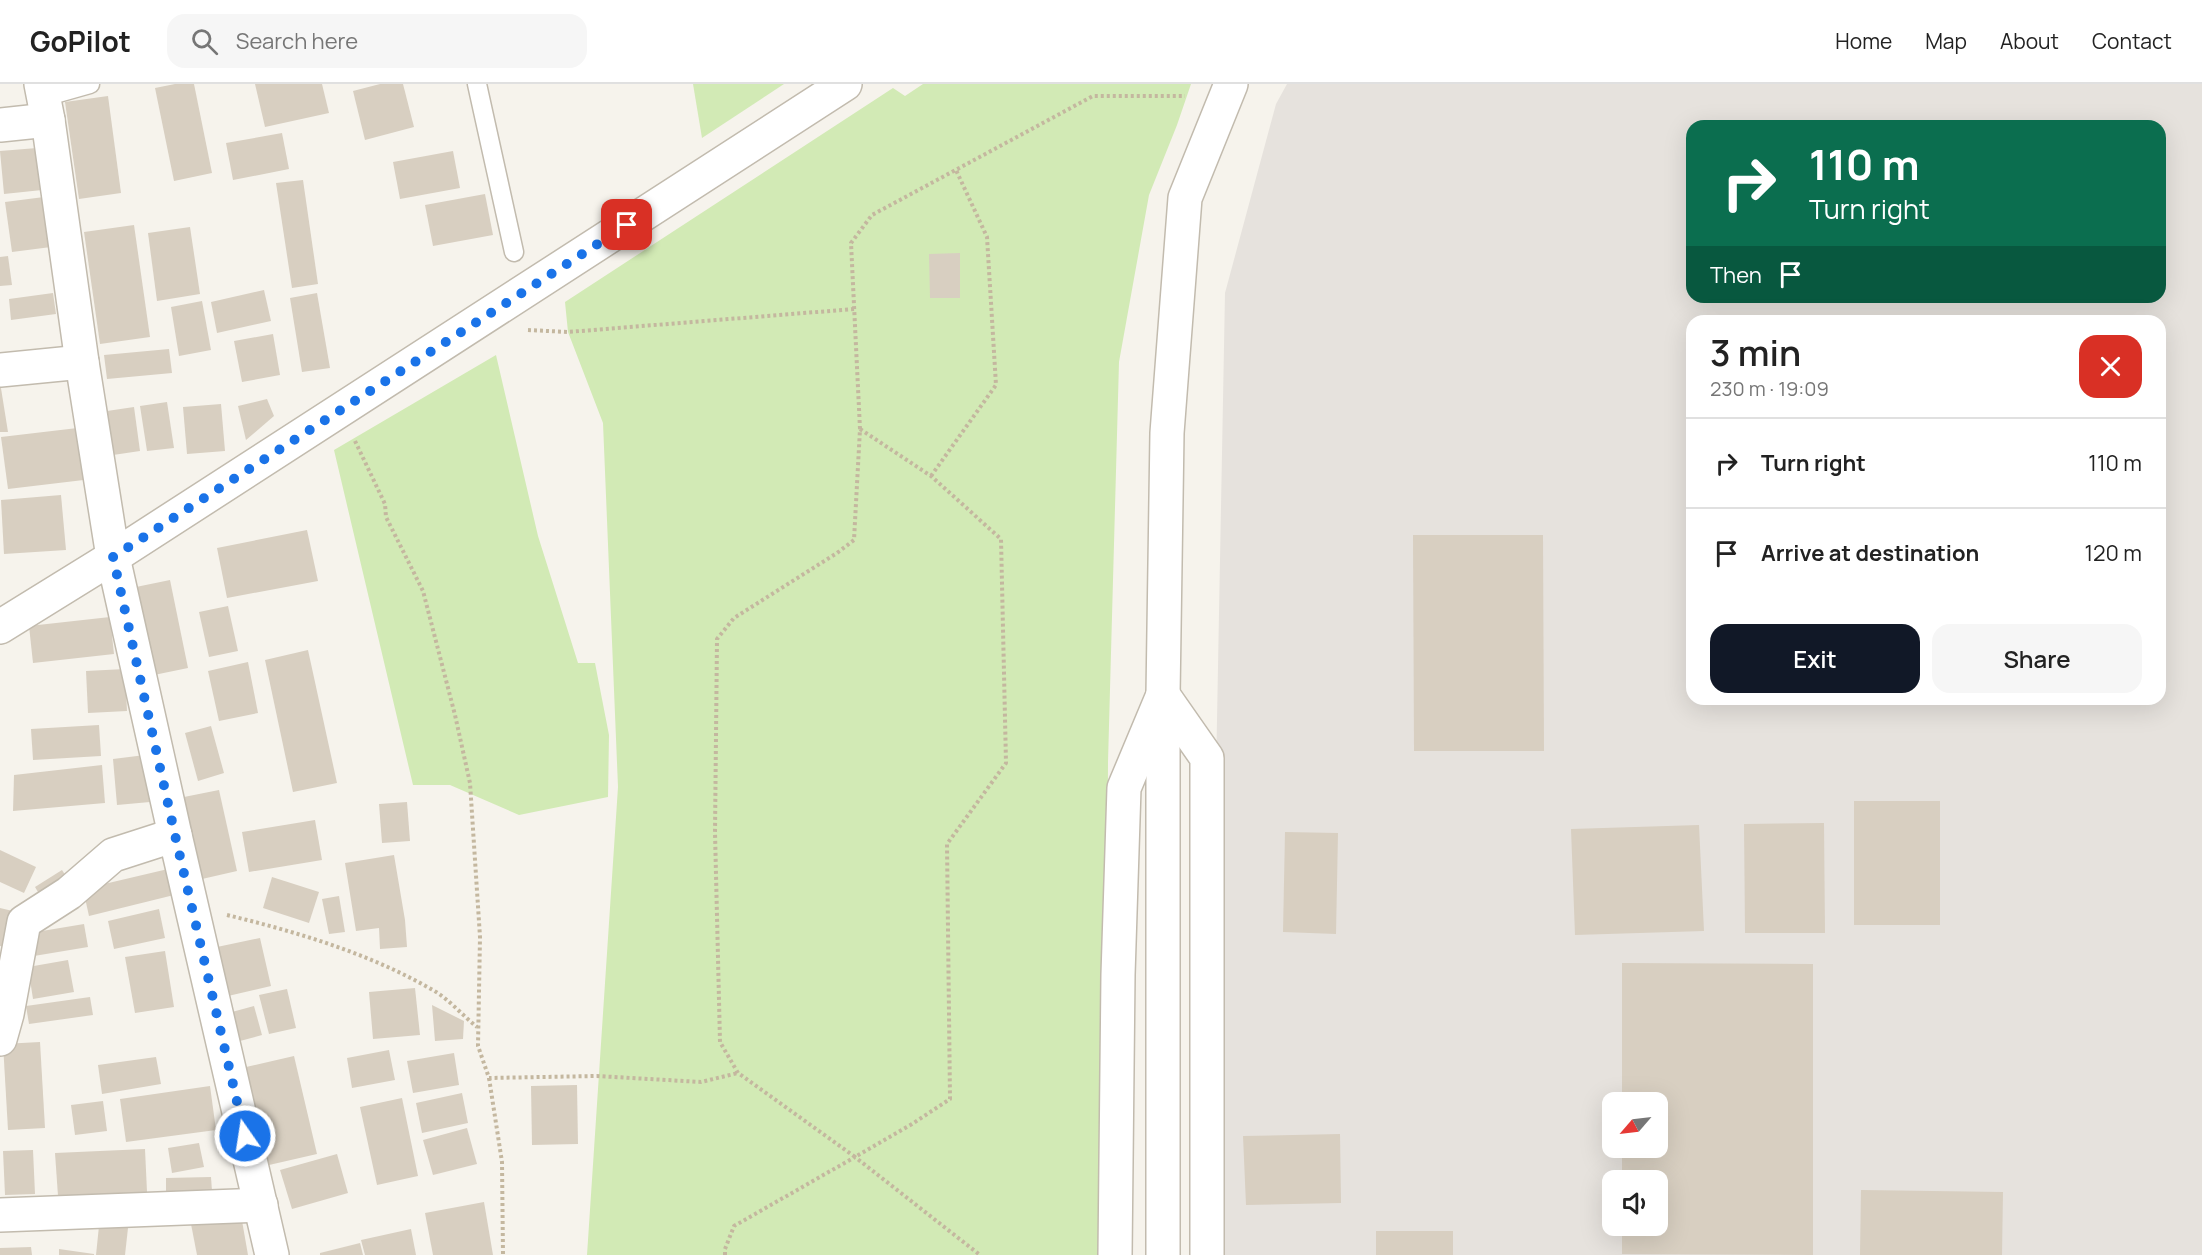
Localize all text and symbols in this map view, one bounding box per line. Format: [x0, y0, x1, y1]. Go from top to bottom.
search box [167, 14, 587, 68]
text: GoPilot [30, 22, 131, 60]
icon: search [188, 25, 221, 58]
text: Search here [236, 26, 358, 56]
text: Home [1835, 27, 1892, 55]
text: Map [1925, 27, 1967, 55]
text: About [2000, 27, 2059, 55]
text: Contact [2092, 27, 2172, 55]
text: 110 m [1809, 135, 1920, 193]
icon: right [1710, 144, 1788, 222]
text: Turn right [1809, 190, 1930, 227]
pin [601, 199, 652, 250]
icon: arrive [610, 208, 643, 241]
icon: arrive [1774, 258, 1807, 291]
text: Then [1710, 260, 1762, 290]
text: 3 min [1710, 328, 1801, 377]
button: close [2079, 335, 2142, 398]
text: 230 m · 19:09 [1710, 375, 1829, 402]
icon: right [1710, 447, 1743, 480]
text: Turn right [1761, 448, 1866, 478]
text: 110 m [2088, 448, 2142, 478]
icon: arrive [1710, 537, 1743, 570]
text: Arrive at destination [1761, 538, 1979, 568]
text: 120 m [2084, 538, 2142, 568]
button: Exit [1710, 624, 1920, 693]
button: Share [1932, 624, 2142, 693]
north arrow [1602, 1092, 1668, 1158]
map controls [1602, 1092, 1668, 1236]
position arrow [213, 1104, 277, 1168]
button: sound [1602, 1170, 1668, 1236]

